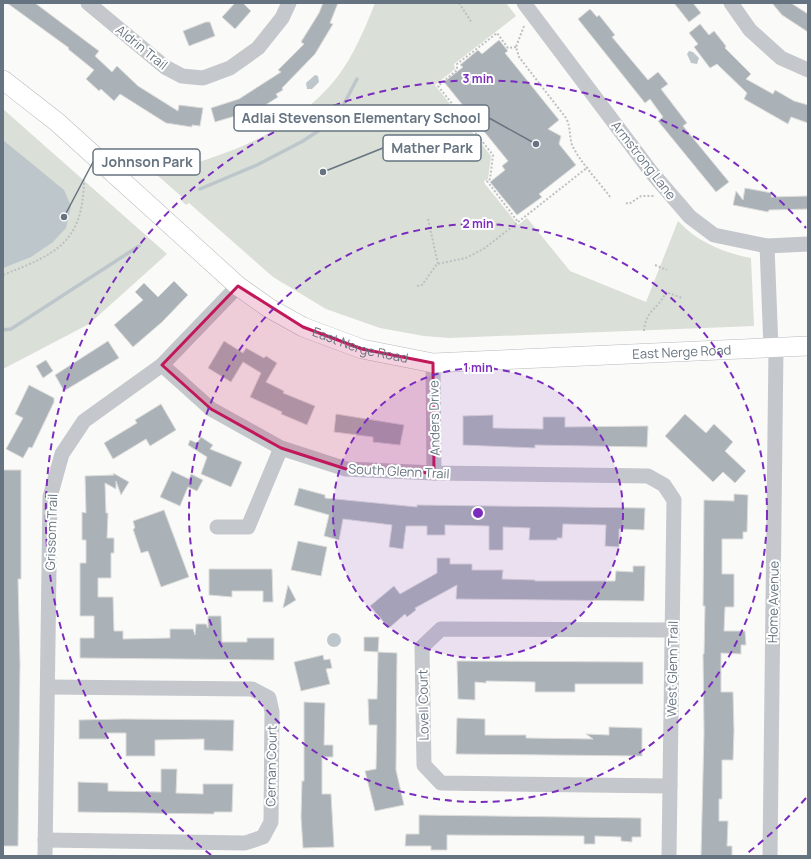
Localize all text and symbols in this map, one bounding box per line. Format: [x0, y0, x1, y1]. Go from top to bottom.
street label: Aldrin Trail [112, 21, 172, 73]
text: 3 min [462, 70, 494, 87]
callout: Adlai Stevenson Elementary School [234, 105, 489, 131]
text: Adlai Stevenson Elementary School [241, 108, 481, 127]
street label: Armstrong Lane [608, 117, 681, 203]
callout: Mather Park [383, 135, 481, 161]
text: Mather Park [391, 138, 473, 157]
callout: Johnson Park [93, 149, 200, 175]
text: Johnson Park [102, 152, 193, 171]
text: 2 min [462, 215, 494, 232]
street label: East Nerge Road [310, 322, 410, 367]
street label: East Nerge Road [632, 340, 732, 363]
text: 1 min [463, 359, 493, 376]
street label: Anders Drive [424, 380, 444, 456]
street label: South Glenn Trail [348, 459, 450, 483]
street label: Grissom Trail [41, 493, 61, 571]
centre of rings [471, 506, 485, 520]
street label: Home Avenue [763, 560, 783, 643]
street label: West Glenn Trail [662, 621, 682, 717]
street label: Lovell Court [413, 669, 433, 741]
street label: Cernan Court [261, 725, 281, 807]

